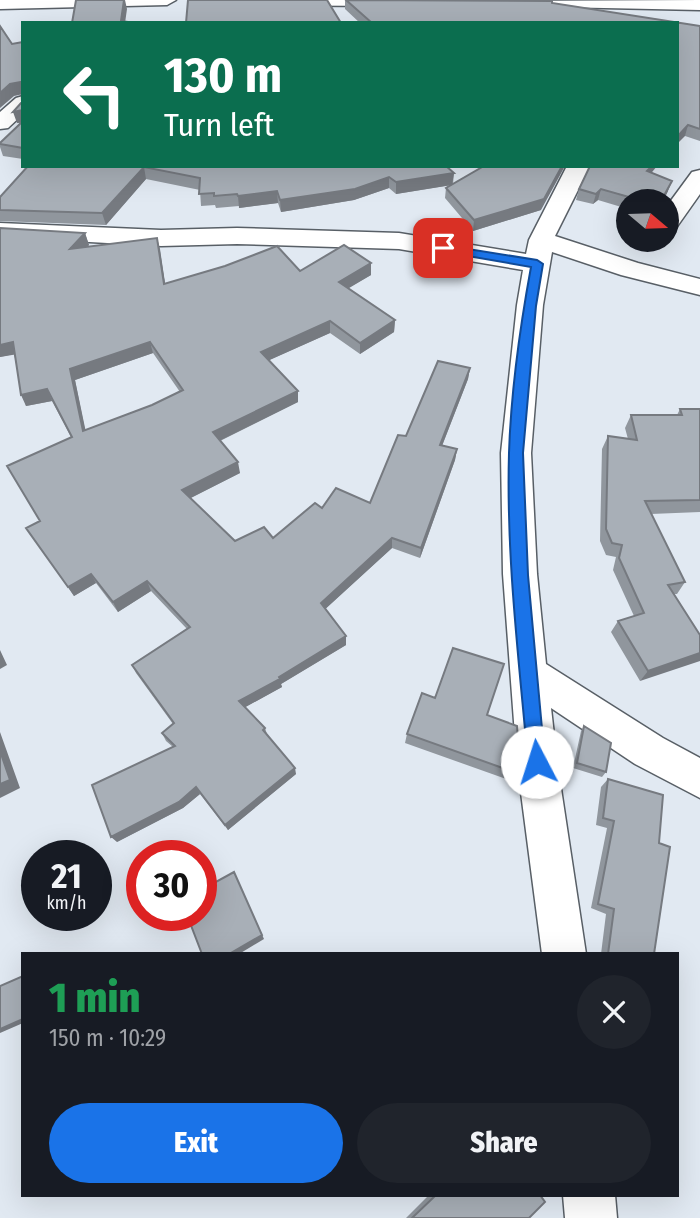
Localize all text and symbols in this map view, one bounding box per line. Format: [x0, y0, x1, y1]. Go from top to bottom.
text: 130 m [164, 46, 282, 105]
icon: left [49, 49, 140, 140]
text: Turn left [164, 106, 274, 144]
north arrow [616, 189, 679, 252]
map controls [616, 189, 679, 252]
pin [413, 218, 473, 278]
icon: arrive [424, 229, 462, 267]
position arrow [500, 725, 574, 799]
speed limit sign: 30 [126, 840, 217, 931]
text: 21 [51, 855, 82, 897]
text: km/h [46, 892, 87, 914]
text: 1 min [49, 973, 140, 1023]
button: close [577, 975, 651, 1049]
text: 150 m · 10:29 [49, 1024, 166, 1052]
button: Exit [49, 1103, 343, 1183]
button: Share [357, 1103, 651, 1183]

